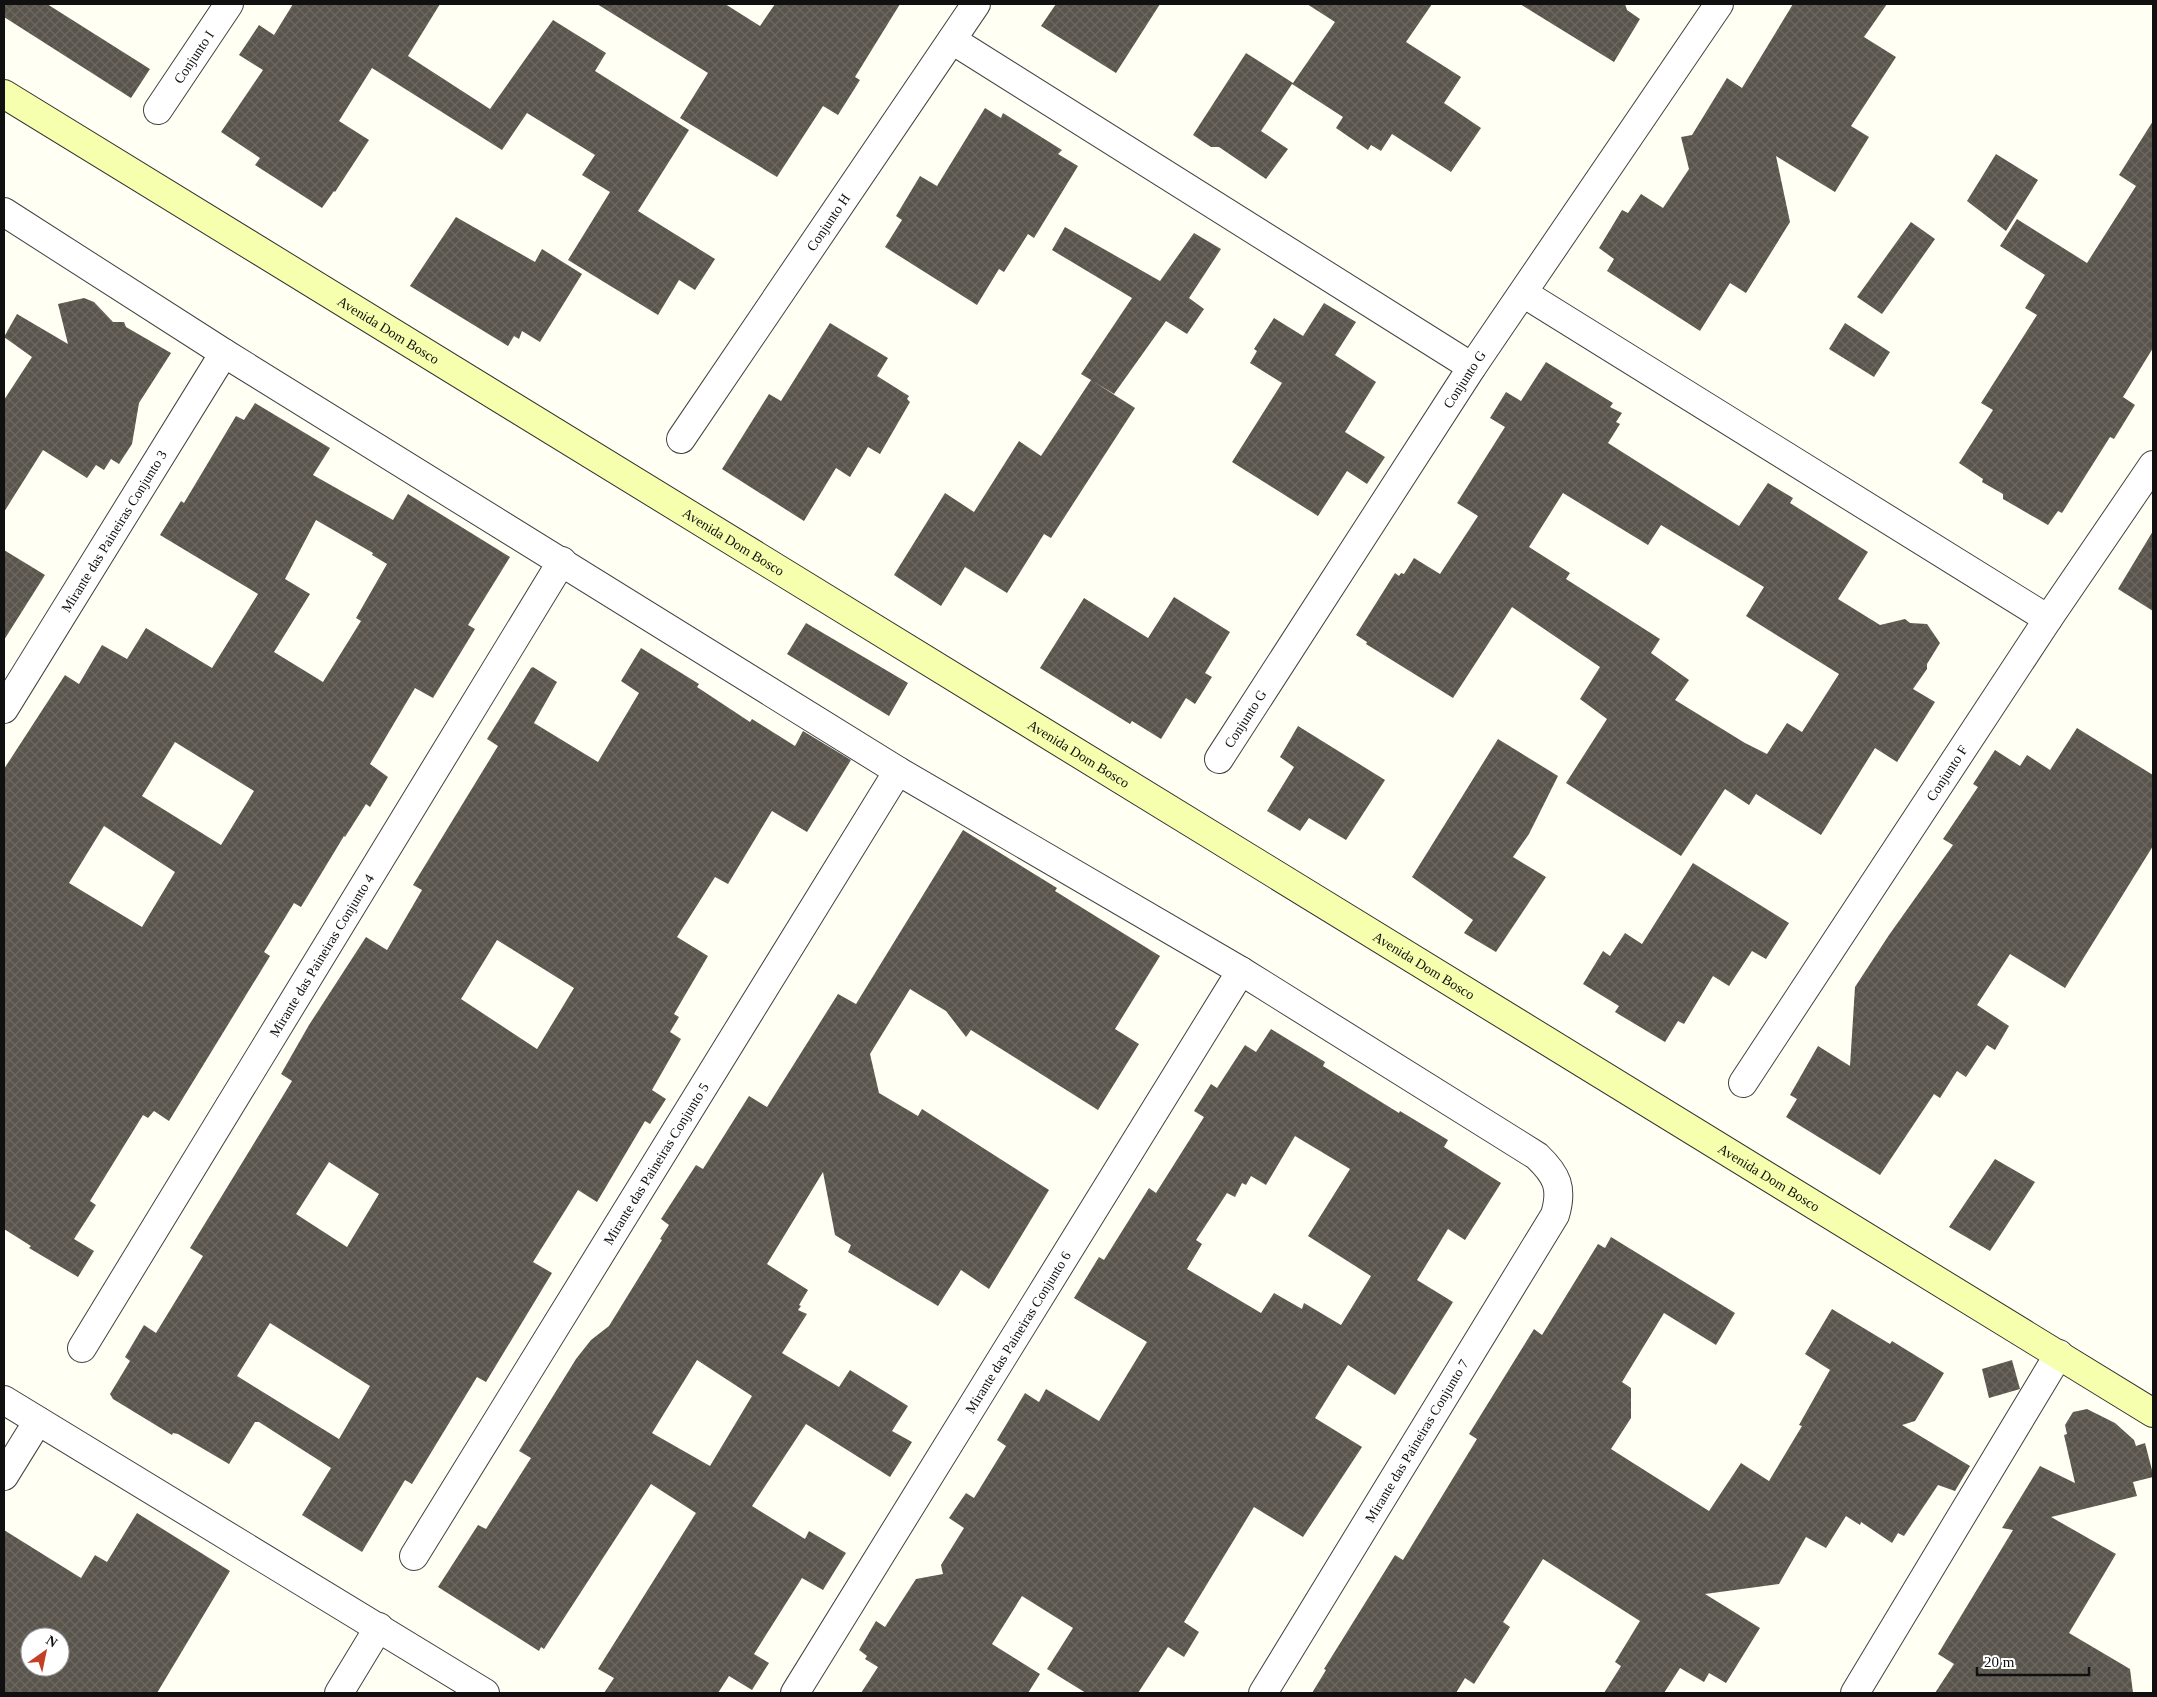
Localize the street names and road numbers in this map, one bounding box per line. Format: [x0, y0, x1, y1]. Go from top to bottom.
street label: Conjunto I [171, 27, 217, 86]
street label: Conjunto H [803, 191, 853, 254]
street label: Avenida Dom Bosco [335, 293, 442, 367]
street label: Conjunto G [1440, 348, 1489, 411]
street label: Mirante das Paineiras Conjunto 3 [58, 448, 170, 615]
street label: Avenida Dom Bosco [680, 505, 787, 579]
street label: Conjunto G [1221, 687, 1269, 750]
street label: Avenida Dom Bosco [1025, 717, 1132, 790]
street label: Conjunto F [1923, 742, 1971, 804]
street label: Mirante das Paineiras Conjunto 4 [266, 871, 377, 1039]
street label: Avenida Dom Bosco [1370, 929, 1477, 1002]
street label: Mirante das Paineiras Conjunto 5 [600, 1080, 712, 1247]
street label: Avenida Dom Bosco [1716, 1140, 1823, 1214]
street label: Mirante das Paineiras Conjunto 6 [962, 1249, 1073, 1416]
street label: Mirante das Paineiras Conjunto 7 [1362, 1357, 1472, 1525]

